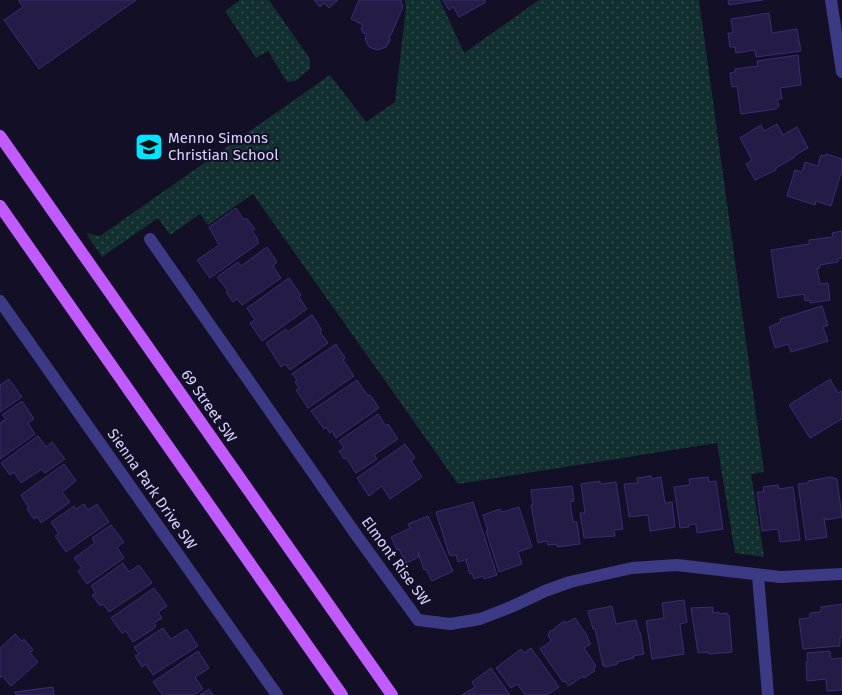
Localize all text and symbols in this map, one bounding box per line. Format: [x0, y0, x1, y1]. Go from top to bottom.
place label: Menno Simons Christian School [168, 129, 279, 164]
school or university icon: Menno Simons Christian School [134, 132, 164, 162]
street label: 69 Street SW [177, 366, 241, 446]
street label: Sienna Park Drive SW [104, 425, 201, 553]
street label: Elmont Rise SW [358, 513, 434, 609]

